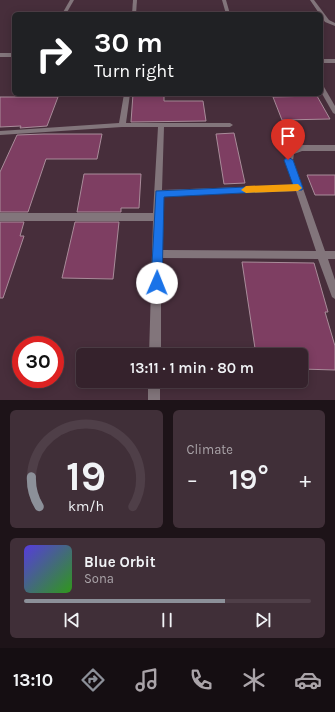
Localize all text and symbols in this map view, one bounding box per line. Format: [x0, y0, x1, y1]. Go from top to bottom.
text: 30 m [94, 26, 163, 59]
icon: right [28, 28, 80, 80]
text: Turn right [94, 60, 174, 82]
pin [271, 119, 305, 160]
icon: arrive [277, 125, 299, 147]
position arrow [136, 262, 178, 304]
speed limit sign: 30 [12, 336, 64, 388]
text: 13:11 · 1 min · 80 m [130, 359, 254, 377]
text: Climate [187, 442, 233, 457]
text: 19 [66, 452, 106, 500]
text: 19° [229, 461, 269, 497]
text: − [187, 467, 198, 493]
text: + [299, 467, 311, 493]
text: km/h [68, 498, 104, 515]
text: Blue Orbit [84, 553, 156, 571]
text: Sona [84, 571, 114, 586]
icon: previous [61, 609, 83, 631]
icon: pause [156, 609, 178, 631]
icon: next [252, 609, 274, 631]
icon: directions [79, 666, 107, 694]
icon: music [133, 666, 161, 694]
icon: phone [187, 666, 215, 694]
icon: climate [240, 666, 268, 694]
icon: car [294, 666, 322, 694]
text: 13:10 [13, 669, 53, 691]

